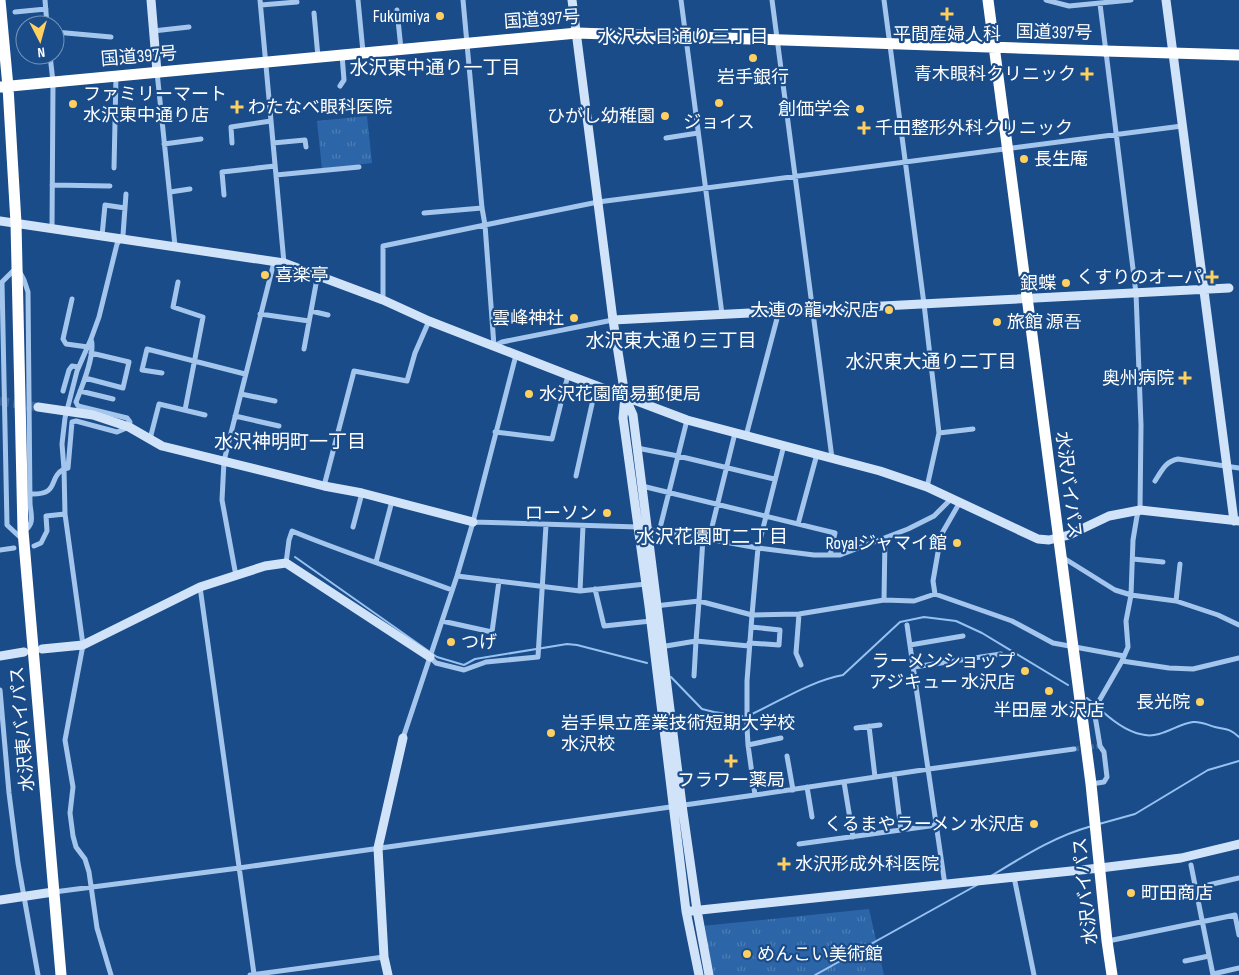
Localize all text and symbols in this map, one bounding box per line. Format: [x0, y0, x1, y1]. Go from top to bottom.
place label: Fukumiya [373, 6, 430, 27]
street label: 国道397号 [503, 6, 581, 33]
marker: 平間産婦人科 [940, 7, 954, 21]
marker: Fukumiya [434, 10, 446, 22]
north arrow [15, 15, 65, 65]
street label: 国道397号 [1015, 21, 1093, 44]
place label: 平間産婦人科 [893, 24, 1001, 45]
district label: 水沢太日通り三丁目 [597, 26, 769, 49]
street label: 国道397号 [100, 43, 178, 70]
text: N [37, 44, 46, 61]
marker: 岩手銀行 [747, 52, 759, 64]
district label: 水沢東中通り一丁目 [349, 57, 521, 80]
place label: 青木眼科クリニック [914, 64, 1076, 85]
place label: 岩手銀行 [717, 67, 789, 88]
marker: 青木眼科クリニック [1080, 67, 1094, 81]
place label: ファミリーマート 水沢東中通り店 [83, 84, 227, 126]
place label: わたなべ眼科医院 [248, 97, 392, 118]
marker: ジョイス [713, 97, 725, 109]
marker: ファミリーマート 水沢東中通り店 [67, 98, 79, 110]
place label: 創価学会 [778, 99, 850, 120]
marker: わたなべ眼科医院 [230, 100, 244, 114]
marker: 創価学会 [854, 103, 866, 115]
place label: ひがし幼稚園 [547, 106, 655, 127]
marker: ひがし幼稚園 [659, 110, 671, 122]
place label: ジョイス [683, 112, 755, 133]
place label: 千田整形外科クリニック [875, 118, 1073, 139]
marker: 千田整形外科クリニック [857, 121, 871, 135]
place label: 長生庵 [1034, 149, 1088, 170]
marker: 長生庵 [1018, 153, 1030, 165]
place label: 喜楽亭 [275, 265, 329, 286]
place label: くすりのオーパ [1076, 267, 1202, 288]
marker: 喜楽亭 [259, 269, 271, 281]
marker: くすりのオーパ [1206, 271, 1218, 283]
place label: 銀蝶 [1020, 273, 1056, 294]
marker: 銀蝶 [1060, 277, 1072, 289]
place label: 大連の龍 水沢店 [750, 300, 879, 321]
marker: 大連の龍 水沢店 [883, 304, 895, 316]
place label: 雲峰神社 [492, 308, 564, 329]
marker: 雲峰神社 [568, 312, 580, 324]
place label: 旅館 源吾 [1007, 312, 1082, 333]
marker: 旅館 源吾 [991, 316, 1003, 328]
district label: 水沢東大通り三丁目 [585, 330, 757, 353]
district label: 水沢東大通り二丁目 [845, 351, 1017, 374]
place label: 奥州病院 [1102, 368, 1174, 389]
marker: 奥州病院 [1178, 371, 1192, 385]
place label: 水沢花園簡易郵便局 [539, 384, 701, 405]
marker: 水沢花園簡易郵便局 [523, 388, 535, 400]
street label: 水沢バイパス [1052, 430, 1085, 540]
district label: 水沢神明町一丁目 [214, 431, 366, 454]
place label: ローソン [525, 503, 597, 524]
marker: ローソン [601, 507, 613, 519]
district label: 水沢花園町二丁目 [636, 526, 788, 549]
place label: Royalジャマイ館 [826, 533, 947, 554]
marker: Royalジャマイ館 [951, 537, 963, 549]
place label: つげ [461, 632, 497, 653]
marker: つげ [445, 636, 457, 648]
place label: ラーメンショップ アジキュー 水沢店 [869, 651, 1015, 693]
street label: 水沢東バイパス [7, 665, 38, 792]
marker: ラーメンショップ アジキュー 水沢店 [1019, 665, 1031, 677]
marker: 半田屋 水沢店 [1043, 685, 1055, 697]
place label: 長光院 [1136, 692, 1190, 713]
marker: 長光院 [1194, 696, 1206, 708]
place label: 半田屋 水沢店 [994, 700, 1104, 721]
place label: 岩手県立産業技術短期大学校 水沢校 [561, 713, 795, 755]
marker: 岩手県立産業技術短期大学校 水沢校 [545, 727, 557, 739]
marker: フラワー薬局 [725, 755, 737, 767]
place label: フラワー薬局 [677, 770, 785, 791]
place label: くるまやラーメン 水沢店 [824, 814, 1024, 835]
marker: くるまやラーメン 水沢店 [1028, 818, 1040, 830]
street label: 水沢バイパス [1069, 836, 1102, 946]
place label: 水沢形成外科医院 [795, 854, 939, 875]
marker: 水沢形成外科医院 [777, 857, 791, 871]
place label: 町田商店 [1141, 883, 1213, 904]
marker: 町田商店 [1125, 887, 1137, 899]
place label: めんこい美術館 [757, 944, 883, 965]
marker: めんこい美術館 [741, 948, 753, 960]

